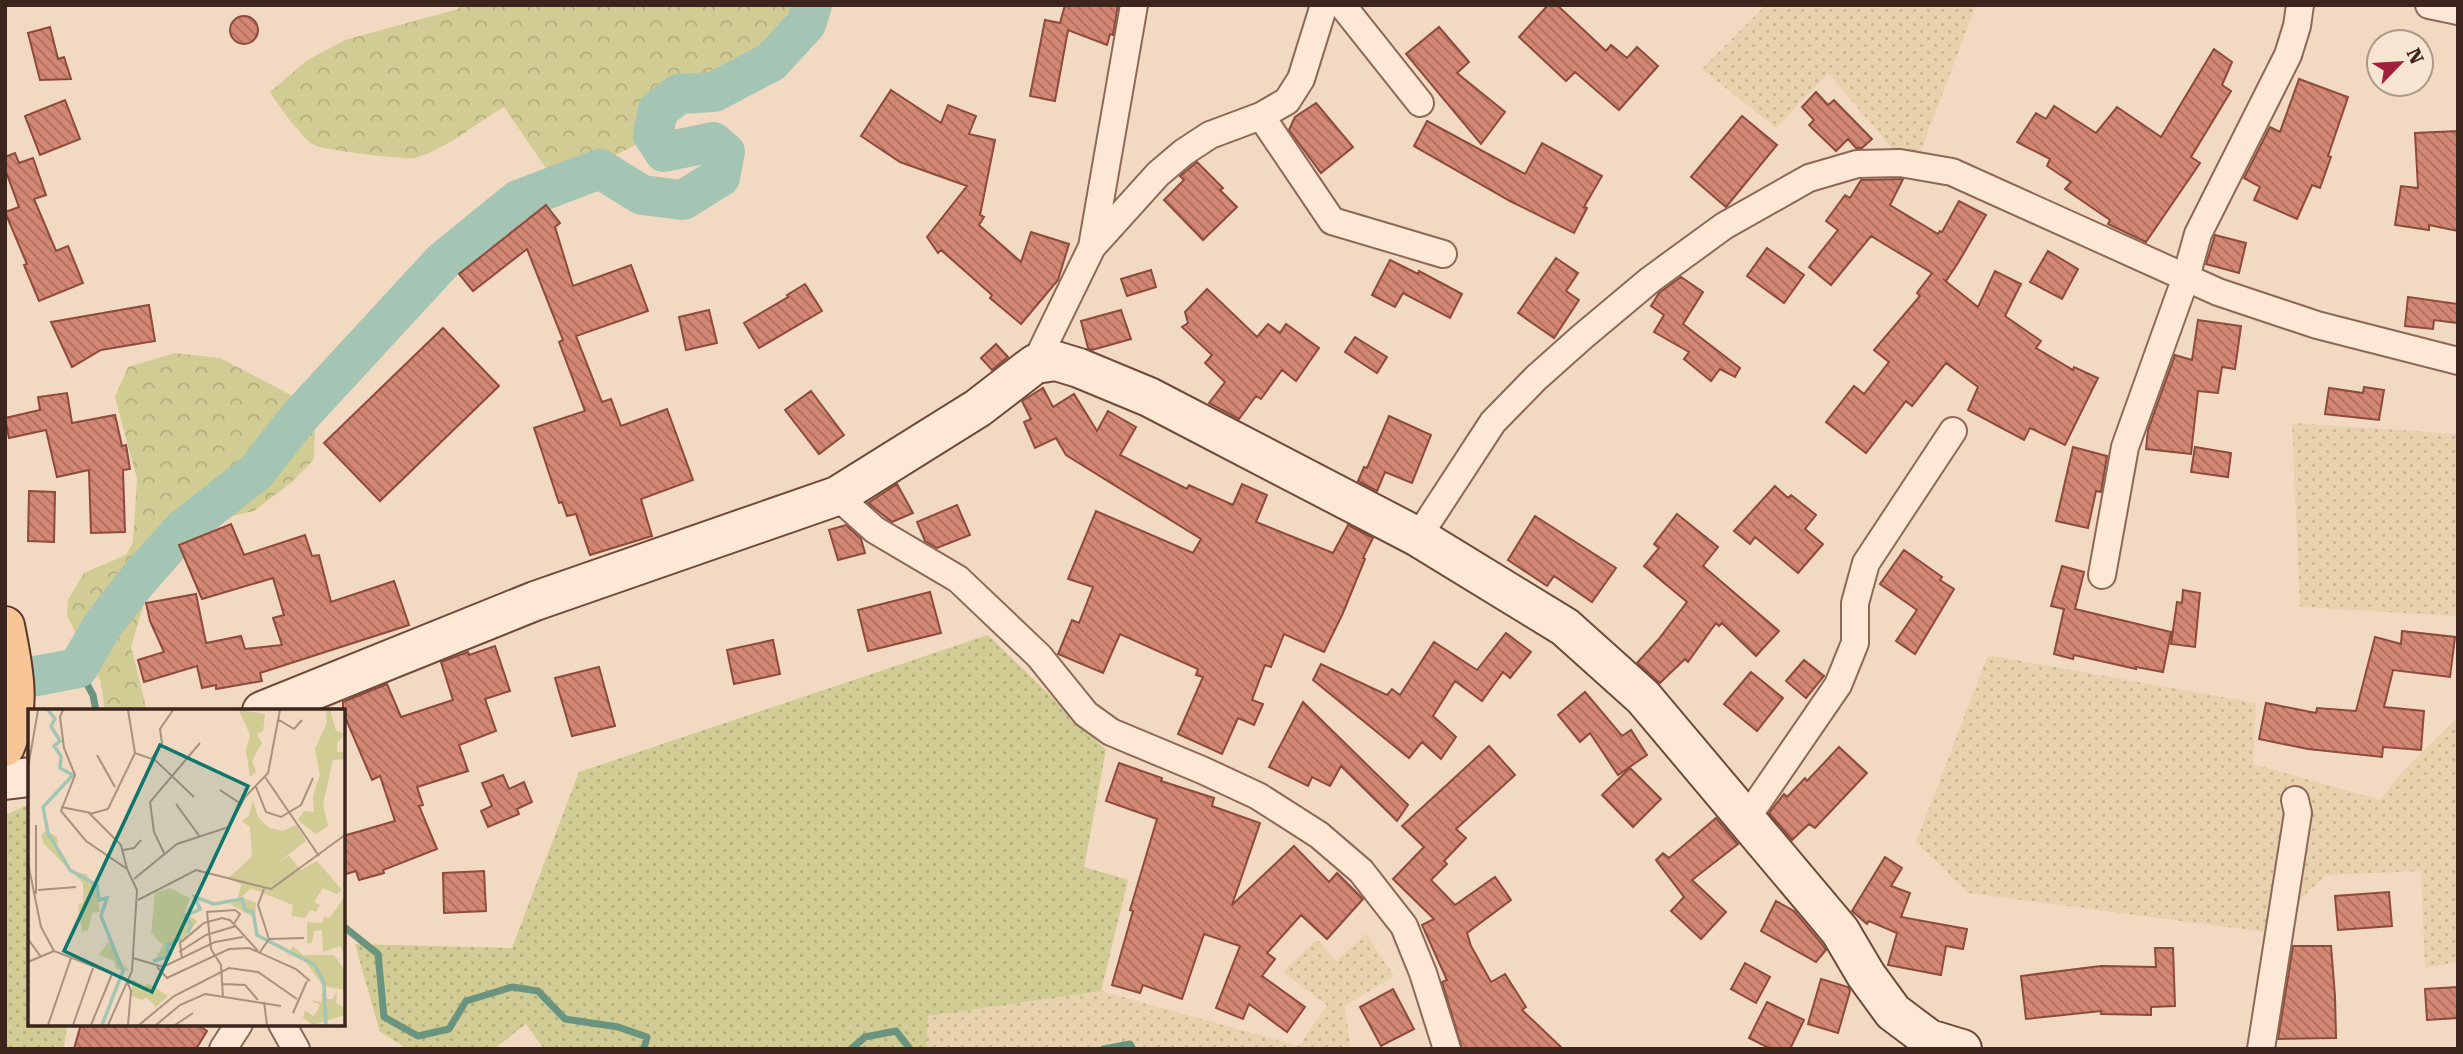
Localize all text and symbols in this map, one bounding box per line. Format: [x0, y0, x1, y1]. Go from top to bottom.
north arrow [2365, 28, 2435, 98]
text: N [2401, 45, 2429, 68]
inset map [28, 709, 345, 1026]

